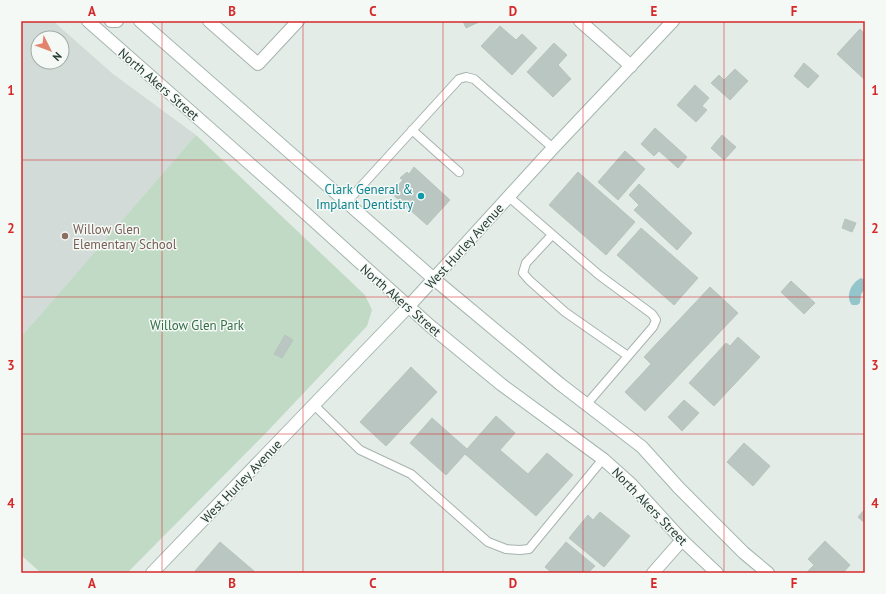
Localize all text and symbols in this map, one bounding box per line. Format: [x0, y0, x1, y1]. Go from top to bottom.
text: A [88, 3, 96, 20]
text: B [228, 3, 236, 20]
text: C [369, 3, 377, 20]
text: D [509, 3, 517, 20]
text: E [651, 3, 658, 20]
text: F [791, 3, 798, 20]
north arrow [30, 30, 70, 70]
street label: North Akers Street [115, 45, 203, 125]
text: N [50, 49, 65, 64]
text: 1 [7, 82, 15, 99]
text: 1 [871, 82, 879, 99]
place label: Clark General & Implant Dentistry [316, 181, 413, 213]
marker: Clark General & Implant Dentistry [416, 191, 426, 201]
street label: West Hurley Avenue [421, 200, 507, 293]
text: 2 [7, 220, 15, 237]
text: 2 [871, 220, 879, 237]
place label: Willow Glen Elementary School [73, 221, 177, 253]
marker: Willow Glen Elementary School [60, 231, 70, 241]
street label: North Akers Street [357, 261, 445, 341]
park label: Willow Glen Park [150, 317, 245, 334]
text: 3 [7, 357, 15, 374]
text: 3 [871, 357, 879, 374]
street label: West Hurley Avenue [197, 436, 286, 527]
street label: North Akers Street [608, 464, 692, 549]
text: 4 [7, 495, 15, 512]
text: 4 [871, 495, 879, 512]
text: A [88, 575, 96, 592]
text: B [228, 575, 236, 592]
text: C [369, 575, 377, 592]
text: D [509, 575, 517, 592]
text: E [651, 575, 658, 592]
text: F [791, 575, 798, 592]

